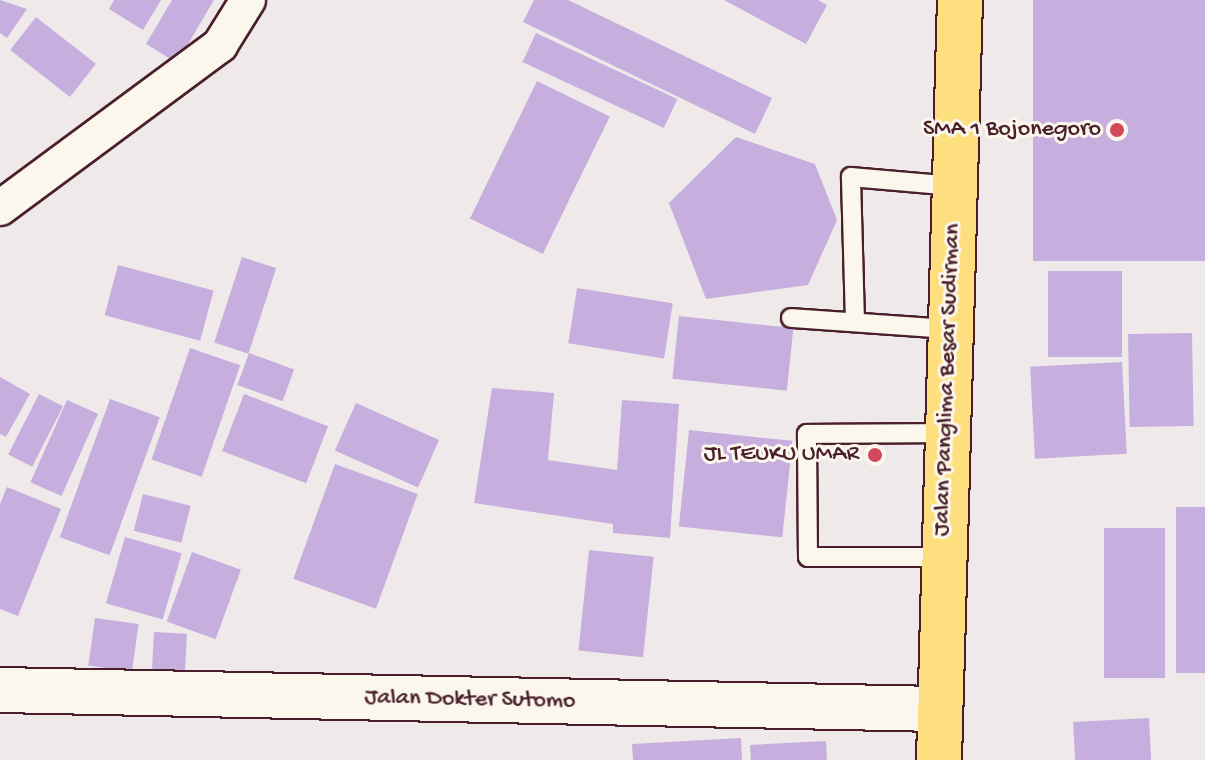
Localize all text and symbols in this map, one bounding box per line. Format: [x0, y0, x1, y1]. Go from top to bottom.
place label: SMA 1 Bojonegoro [923, 116, 1101, 144]
marker: SMA 1 Bojonegoro [1108, 121, 1126, 139]
street label: Jalan Panglima Besar Sudirman [928, 223, 968, 537]
place label: JL TEUKU UMAR [704, 441, 859, 469]
marker: JL TEUKU UMAR [866, 446, 884, 464]
street label: Jalan Dokter Sutomo [364, 684, 576, 716]

